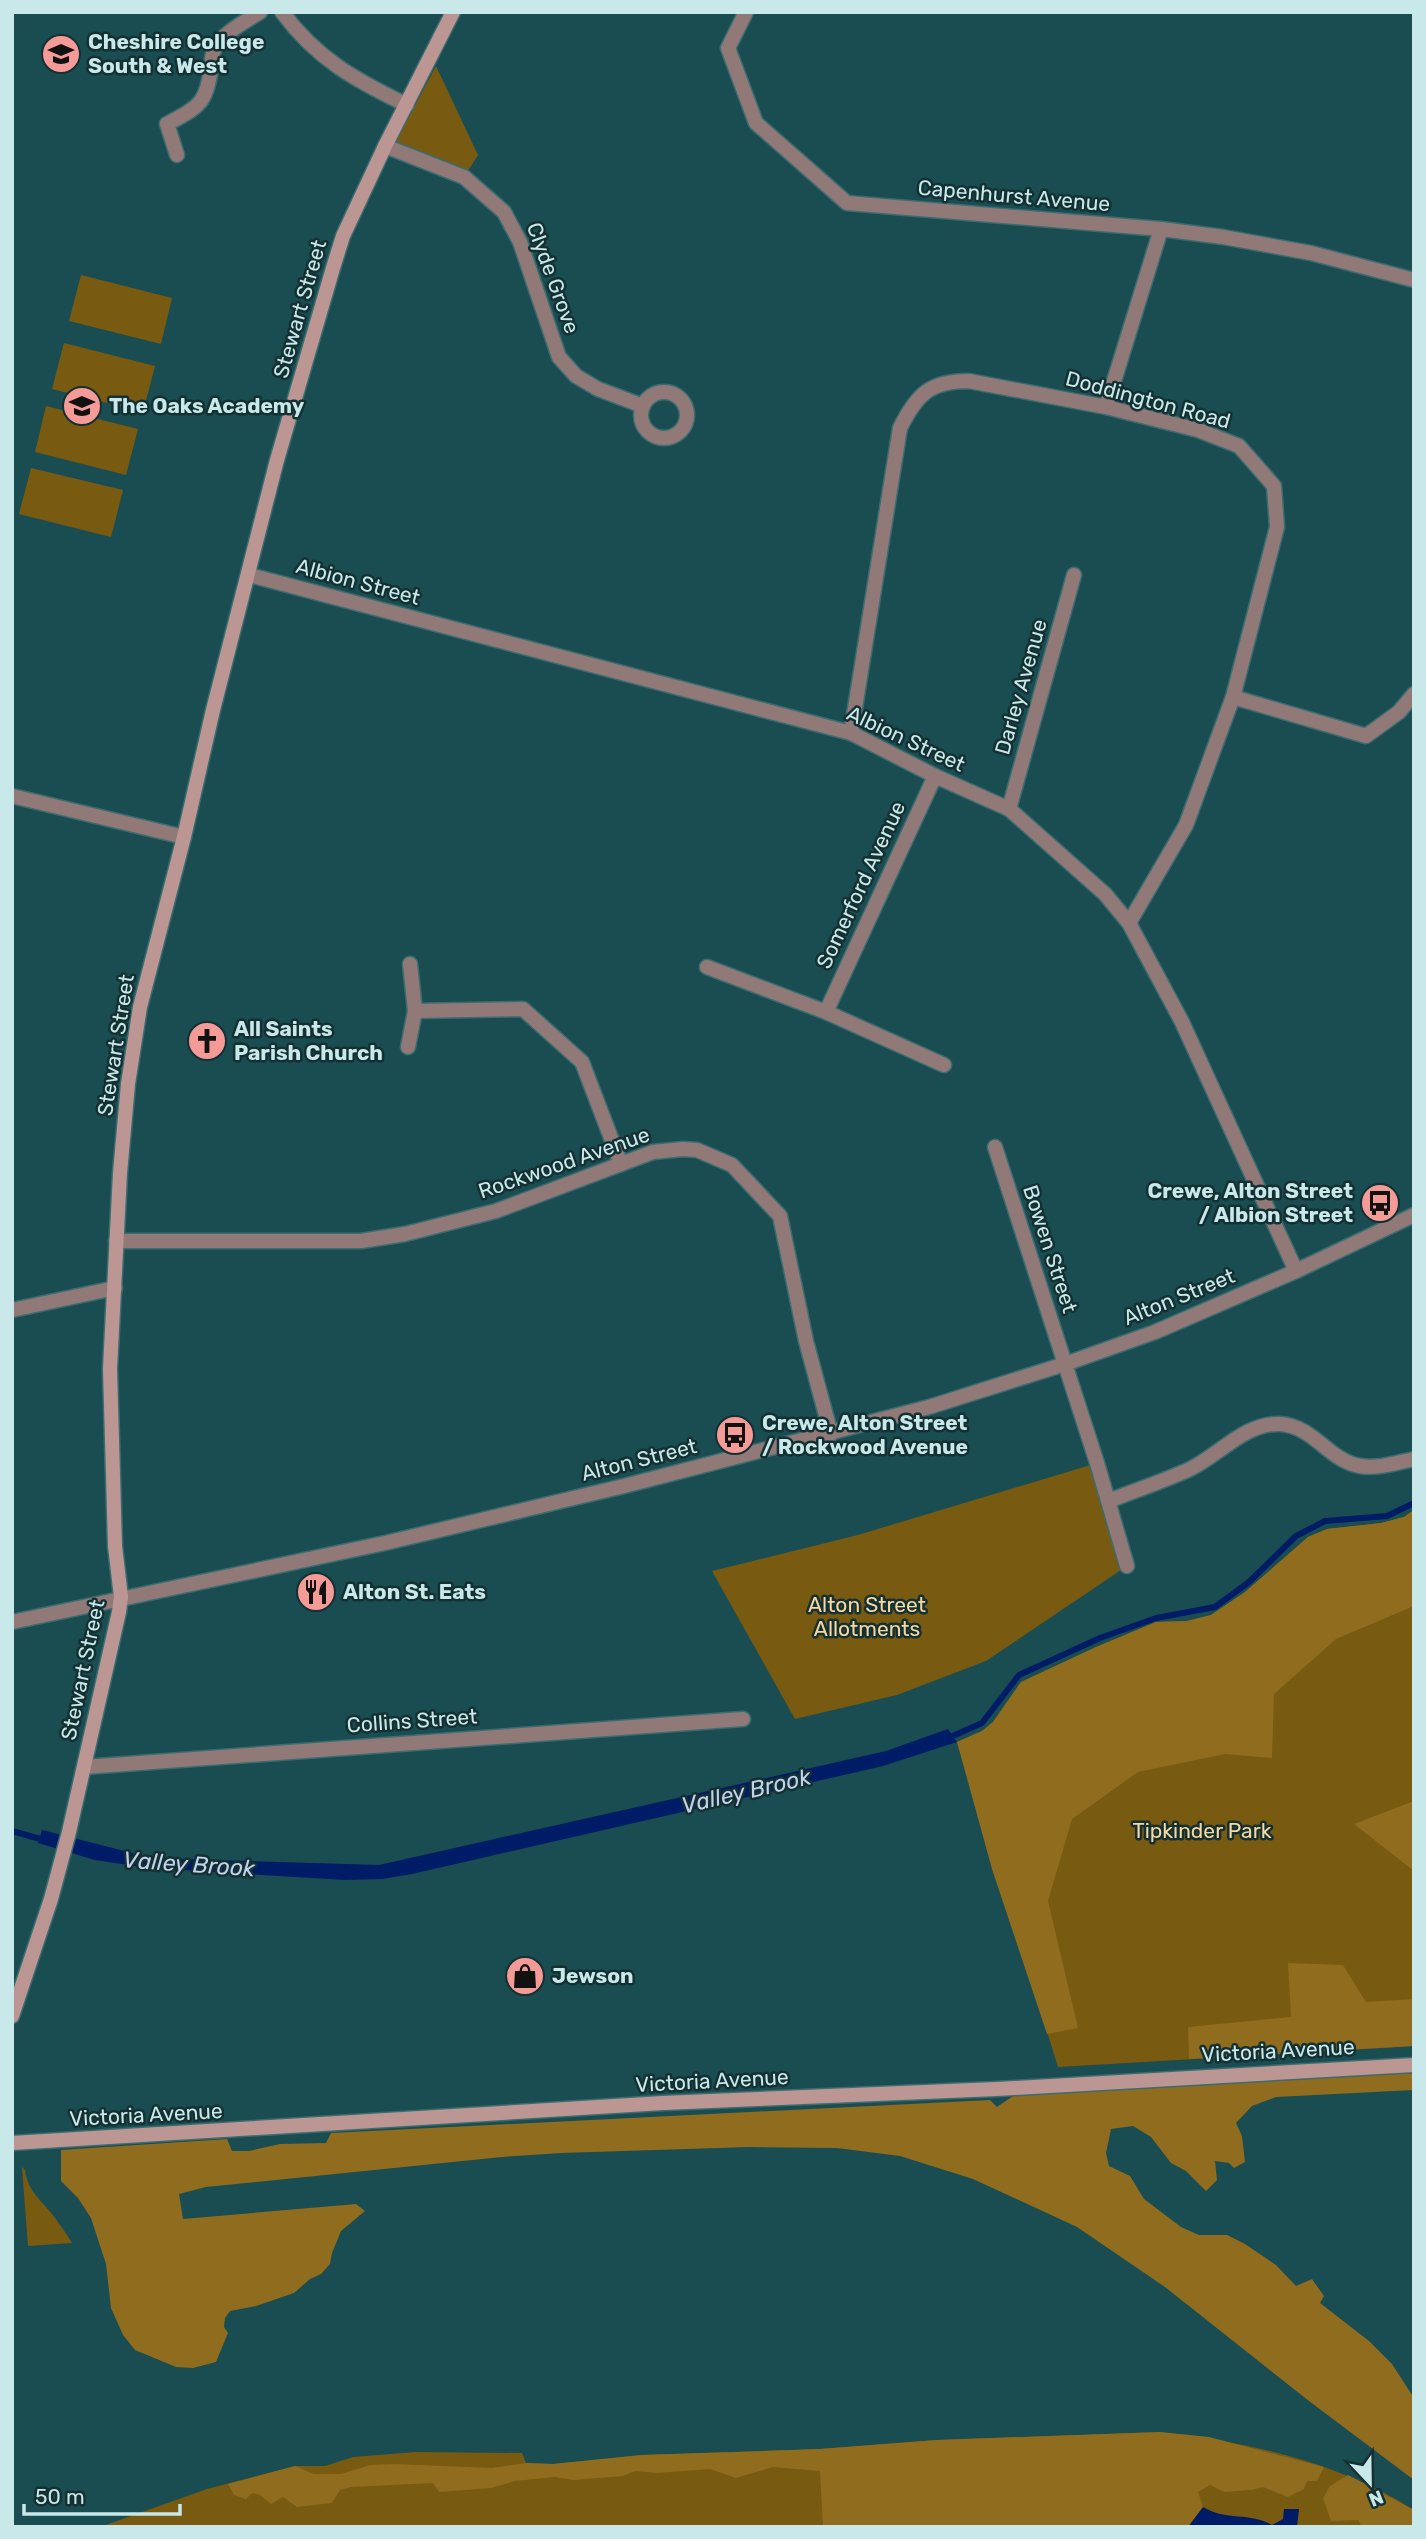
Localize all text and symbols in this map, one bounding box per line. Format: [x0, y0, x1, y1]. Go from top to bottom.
place label: Cheshire College South & West [88, 29, 264, 78]
school or university icon: Cheshire College South & West [40, 33, 82, 75]
street label: Capenhurst Avenue [917, 175, 1111, 216]
street label: Clyde Grove [522, 219, 585, 337]
street label: Stewart Street [268, 237, 331, 381]
street label: Doddington Road [1063, 365, 1233, 434]
school or university icon: The Oaks Academy [61, 385, 103, 427]
place label: The Oaks Academy [109, 393, 305, 418]
street label: Albion Street [293, 553, 423, 610]
street label: Darley Avenue [989, 616, 1052, 757]
street label: Albion Street [843, 700, 969, 777]
street label: Somerford Avenue [811, 797, 910, 972]
street label: Stewart Street [92, 972, 139, 1117]
place label: All Saints Parish Church [234, 1016, 383, 1065]
church icon: All Saints Parish Church [186, 1020, 228, 1062]
street label: Rockwood Avenue [475, 1122, 653, 1204]
place label: Crewe, Alton Street / Albion Street [1148, 1178, 1353, 1227]
street label: Bowen Street [1018, 1182, 1083, 1316]
bus stop icon: Crewe, Alton Street / Albion Street [1359, 1182, 1401, 1224]
street label: Alton Street [1119, 1263, 1238, 1330]
place label: Crewe, Alton Street / Rockwood Avenue [762, 1410, 968, 1459]
bus stop icon: Crewe, Alton Street / Rockwood Avenue [714, 1414, 756, 1456]
street label: Alton Street [579, 1433, 699, 1486]
restaurant icon: Alton St. Eats [295, 1571, 337, 1613]
place label: Alton St. Eats [343, 1579, 486, 1604]
park label: Alton Street Allotments [808, 1592, 926, 1641]
street label: Stewart Street [55, 1597, 110, 1742]
street label: Collins Street [346, 1703, 478, 1738]
water label: Valley Brook [678, 1762, 815, 1820]
park label: Tipkinder Park [1133, 1818, 1272, 1843]
water label: Valley Brook [122, 1845, 257, 1883]
shop icon: Jewson [504, 1955, 546, 1997]
place label: Jewson [552, 1963, 633, 1988]
street label: Victoria Avenue [1201, 2034, 1355, 2067]
street label: Victoria Avenue [635, 2064, 789, 2097]
street label: Victoria Avenue [69, 2098, 223, 2131]
north arrow [1335, 2448, 1405, 2518]
scale bar [24, 2472, 180, 2516]
text: 50 m [35, 2484, 85, 2509]
text: N [1366, 2485, 1387, 2512]

